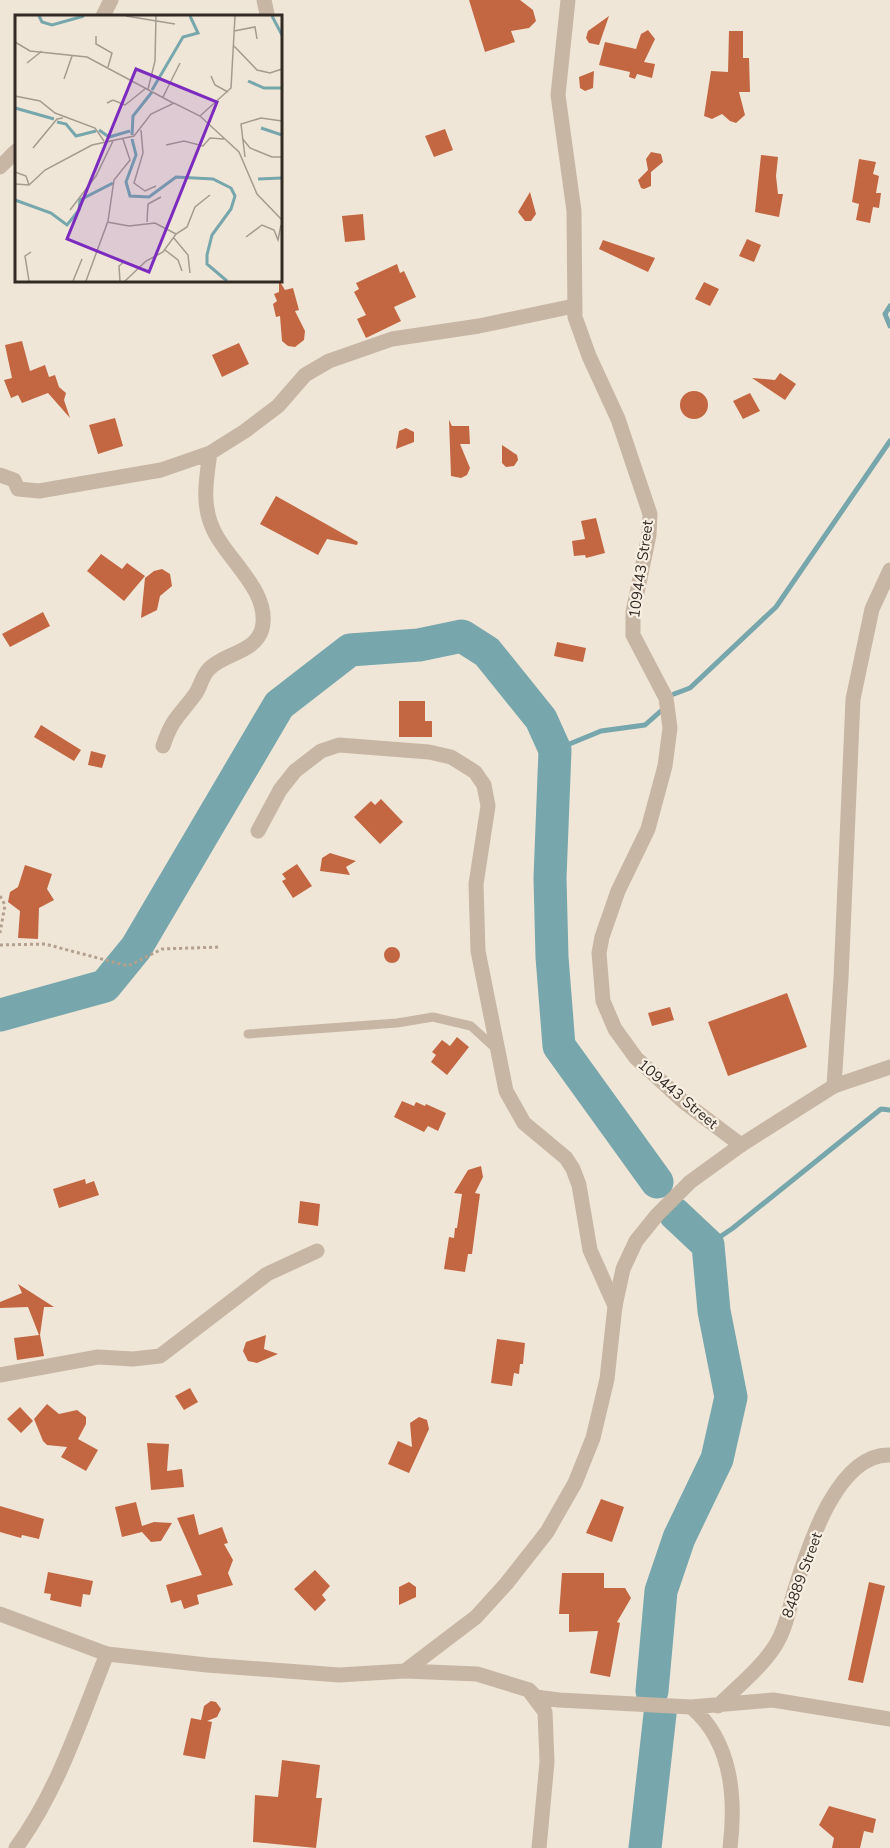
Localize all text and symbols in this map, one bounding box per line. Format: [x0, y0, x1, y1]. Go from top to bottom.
inset map [15, 15, 282, 282]
street label: 109443 Street [624, 518, 658, 619]
street label: 109443 Street [634, 1055, 723, 1134]
street label: 84889 Street [777, 1529, 827, 1621]

